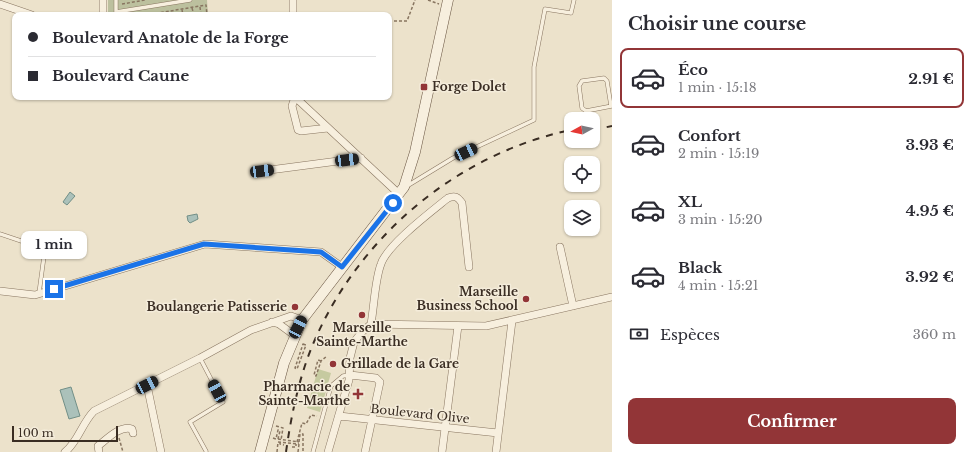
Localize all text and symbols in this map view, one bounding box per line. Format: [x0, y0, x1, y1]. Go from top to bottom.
text: Choisir une course [628, 13, 806, 35]
text: Boulevard Anatole de la Forge [52, 28, 289, 47]
icon: car [630, 60, 666, 96]
text: Éco [678, 60, 708, 79]
text: Boulevard Caune [52, 66, 189, 85]
text: 2.91 € [908, 69, 954, 88]
place label: Forge Dolet [432, 79, 506, 94]
text: 1 min · 15:18 [678, 79, 757, 96]
marker: Forge Dolet [419, 82, 429, 92]
north arrow [564, 112, 600, 148]
map controls [564, 112, 600, 236]
icon: car [630, 126, 666, 162]
text: Confort [678, 126, 741, 145]
text: 3.93 € [905, 135, 954, 154]
car [453, 141, 479, 163]
text: 2 min · 15:19 [678, 145, 759, 162]
car [334, 153, 360, 167]
button: locate [564, 156, 600, 192]
car [249, 164, 275, 178]
icon: car [630, 192, 666, 228]
text: XL [678, 192, 702, 211]
route start [384, 194, 402, 212]
button: layers [564, 200, 600, 236]
text: 4.95 € [906, 201, 954, 220]
text: 3 min · 15:20 [678, 211, 762, 228]
callout: 1 min [21, 231, 87, 259]
text: 1 min [35, 236, 73, 253]
icon: car [630, 258, 666, 294]
text: Black [678, 258, 722, 277]
text: 3.92 € [905, 267, 954, 286]
text: 4 min · 15:21 [678, 277, 759, 294]
route end [45, 280, 63, 298]
place label: Marseille Business School [417, 284, 519, 313]
marker: Marseille Business School [521, 294, 531, 304]
place label: Boulangerie Patisserie [147, 299, 287, 314]
marker: Boulangerie Patisserie [290, 302, 300, 312]
marker: Marseille Sainte-Marthe [357, 310, 367, 320]
car [287, 314, 309, 340]
place label: Marseille Sainte-Marthe [316, 320, 408, 349]
icon: cash [628, 323, 650, 345]
text: Espèces [660, 325, 720, 344]
text: 360 m [913, 326, 956, 343]
place label: Grillade de la Gare [341, 356, 459, 371]
marker: Grillade de la Gare [328, 359, 338, 369]
car [134, 374, 160, 396]
car [206, 378, 228, 404]
place label: Pharmacie de Sainte-Marthe [258, 379, 350, 408]
marker: Pharmacie de Sainte-Marthe [353, 389, 363, 399]
button: Confirmer [628, 398, 956, 444]
street label: Boulevard Olive [370, 401, 471, 426]
scale bar [12, 424, 118, 443]
text: 100 m [18, 426, 54, 440]

